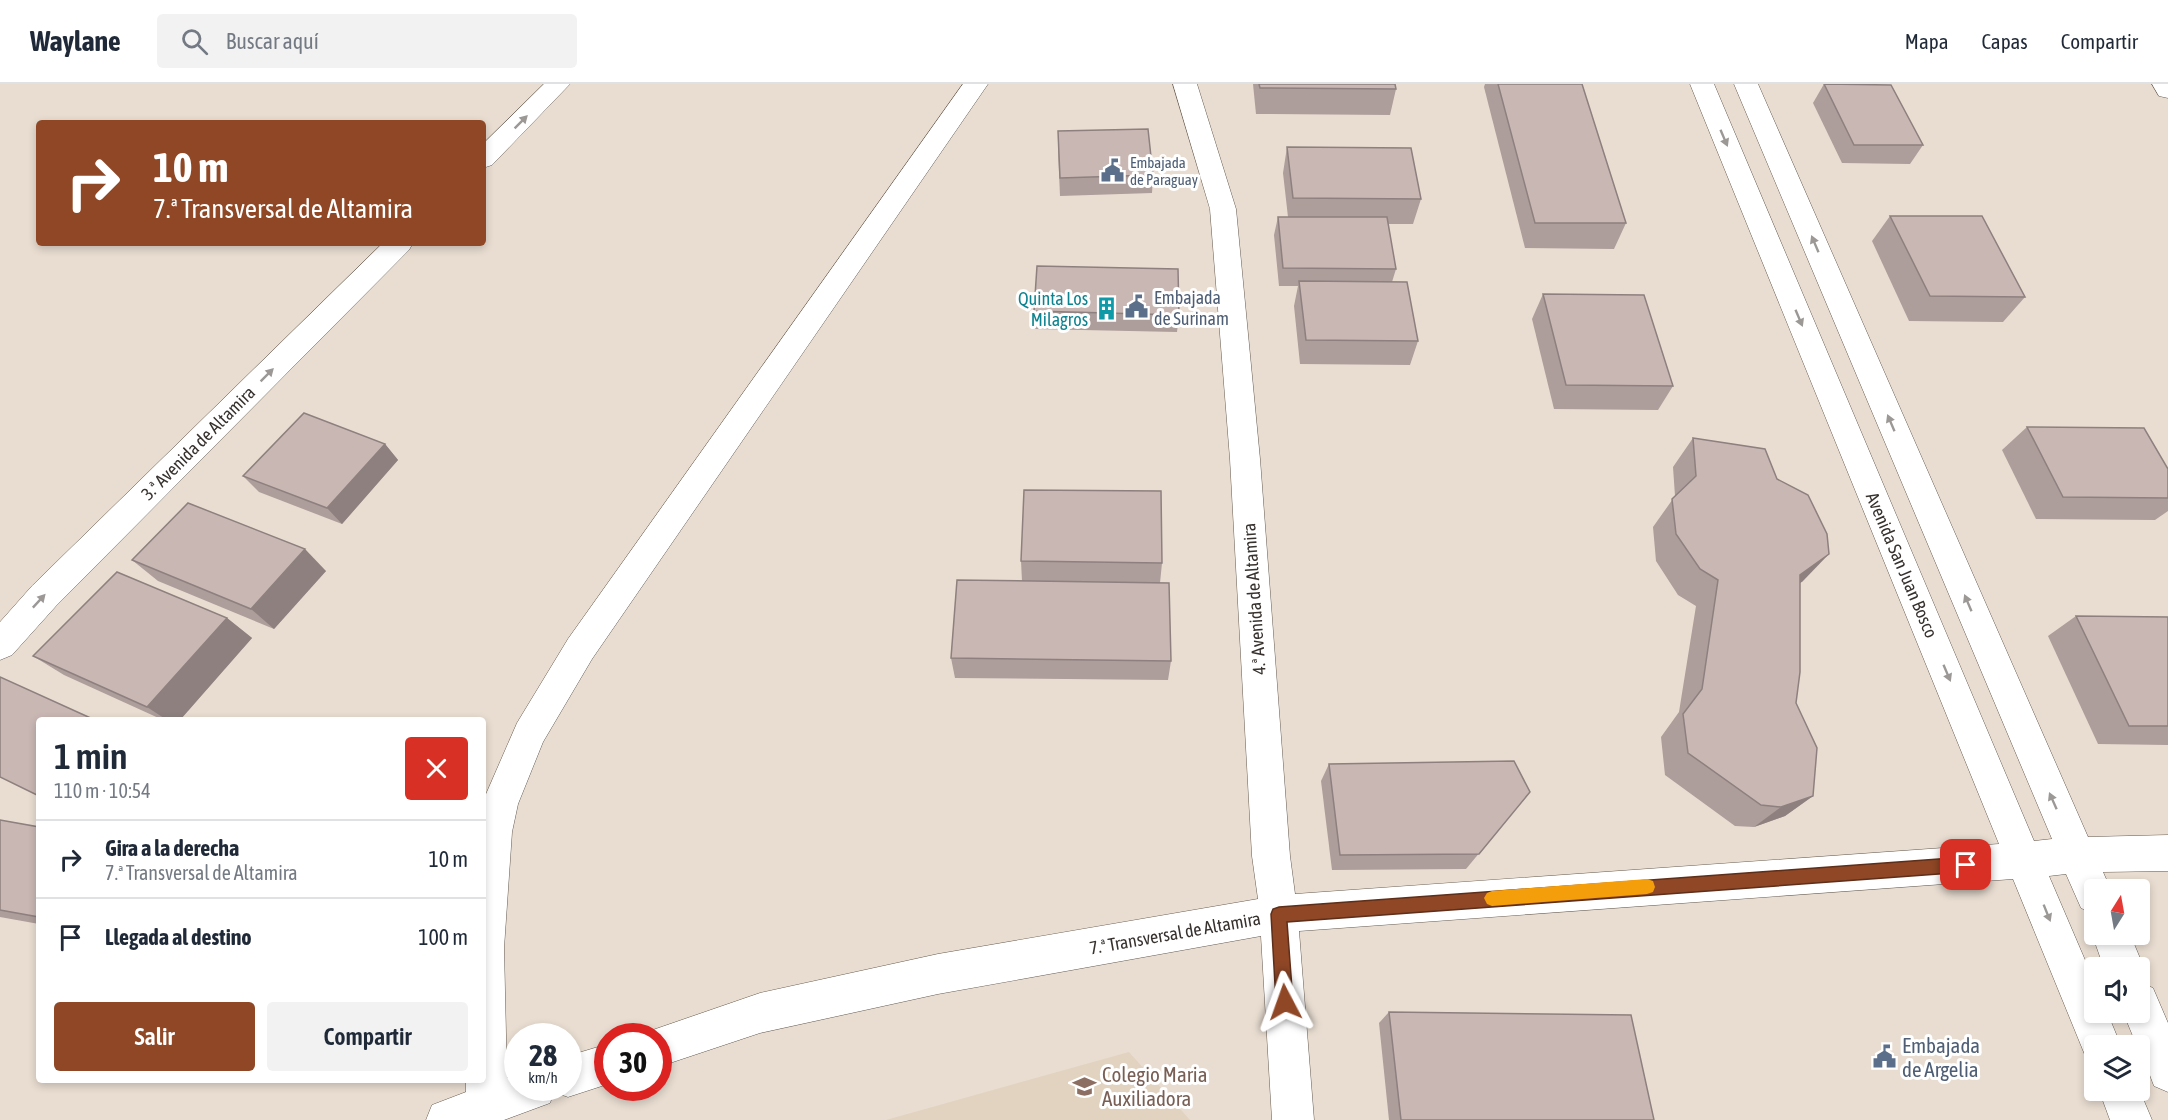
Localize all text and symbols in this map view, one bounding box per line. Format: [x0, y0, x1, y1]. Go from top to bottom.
search box [157, 14, 577, 68]
text: Waylane [30, 25, 121, 57]
icon: search [178, 25, 211, 58]
text: Buscar aquí [226, 28, 319, 54]
text: Mapa [1905, 29, 1948, 53]
text: Capas [1981, 29, 2028, 53]
text: Compartir [2061, 29, 2138, 53]
one-way arrow [513, 115, 527, 129]
one-way arrow [1720, 129, 1729, 147]
text: 10 m [153, 143, 228, 191]
icon: right [54, 144, 132, 222]
place label: Embajada de Paraguay [1130, 154, 1198, 188]
public building icon: Embajada de Paraguay [1099, 158, 1125, 184]
text: 7.ª Transversal de Altamira [153, 193, 413, 224]
one-way arrow [1809, 235, 1819, 253]
place label: Embajada de Surinam [1154, 287, 1229, 329]
place label: Quinta Los Milagros [1018, 288, 1088, 330]
public building icon: Embajada de Surinam [1123, 294, 1149, 320]
building icon: Quinta Los Milagros [1093, 295, 1119, 321]
one-way arrow [1795, 309, 1804, 327]
one-way arrow [259, 368, 273, 382]
street label: 3.ª Avenida de Altamira [137, 382, 259, 504]
one-way arrow [1886, 414, 1896, 432]
street label: Avenida San Juan Bosco [1862, 489, 1942, 641]
street label: 4.ª Avenida de Altamira [1238, 522, 1270, 676]
one-way arrow [1963, 593, 1973, 611]
one-way arrow [32, 594, 46, 609]
one-way arrow [1942, 664, 1952, 682]
text: 1 min [54, 735, 128, 777]
button: close [405, 737, 468, 800]
text: 110 m · 10:54 [54, 779, 151, 802]
one-way arrow [2048, 792, 2058, 810]
text: Gira a la derecha [105, 835, 239, 861]
pin [1940, 839, 1991, 890]
icon: right [54, 843, 87, 876]
text: 10 m [428, 846, 468, 872]
icon: arrive [1949, 848, 1982, 881]
text: 7.ª Transversal de Altamira [105, 861, 298, 884]
north arrow [2084, 879, 2150, 945]
map controls [2084, 879, 2150, 1101]
one-way arrow [2043, 904, 2052, 922]
street label: 7.ª Transversal de Altamira [1088, 908, 1262, 958]
icon: arrive [54, 921, 87, 954]
text: Llegada al destino [105, 924, 252, 950]
text: 100 m [418, 924, 468, 950]
button: sound [2084, 957, 2150, 1023]
position arrow [1253, 970, 1317, 1034]
button: Salir [54, 1002, 255, 1071]
button: Compartir [267, 1002, 468, 1071]
speed limit sign: 30 [594, 1023, 672, 1101]
place label: Embajada de Argelia [1902, 1033, 1980, 1081]
button: layers [2084, 1035, 2150, 1101]
text: 28 [529, 1038, 557, 1072]
public building icon: Embajada de Argelia [1871, 1044, 1897, 1070]
place label: Colegio Maria Auxiliadora [1102, 1062, 1207, 1110]
text: km/h [528, 1069, 558, 1086]
school or university icon: Colegio Maria Auxiliadora [1071, 1073, 1097, 1099]

